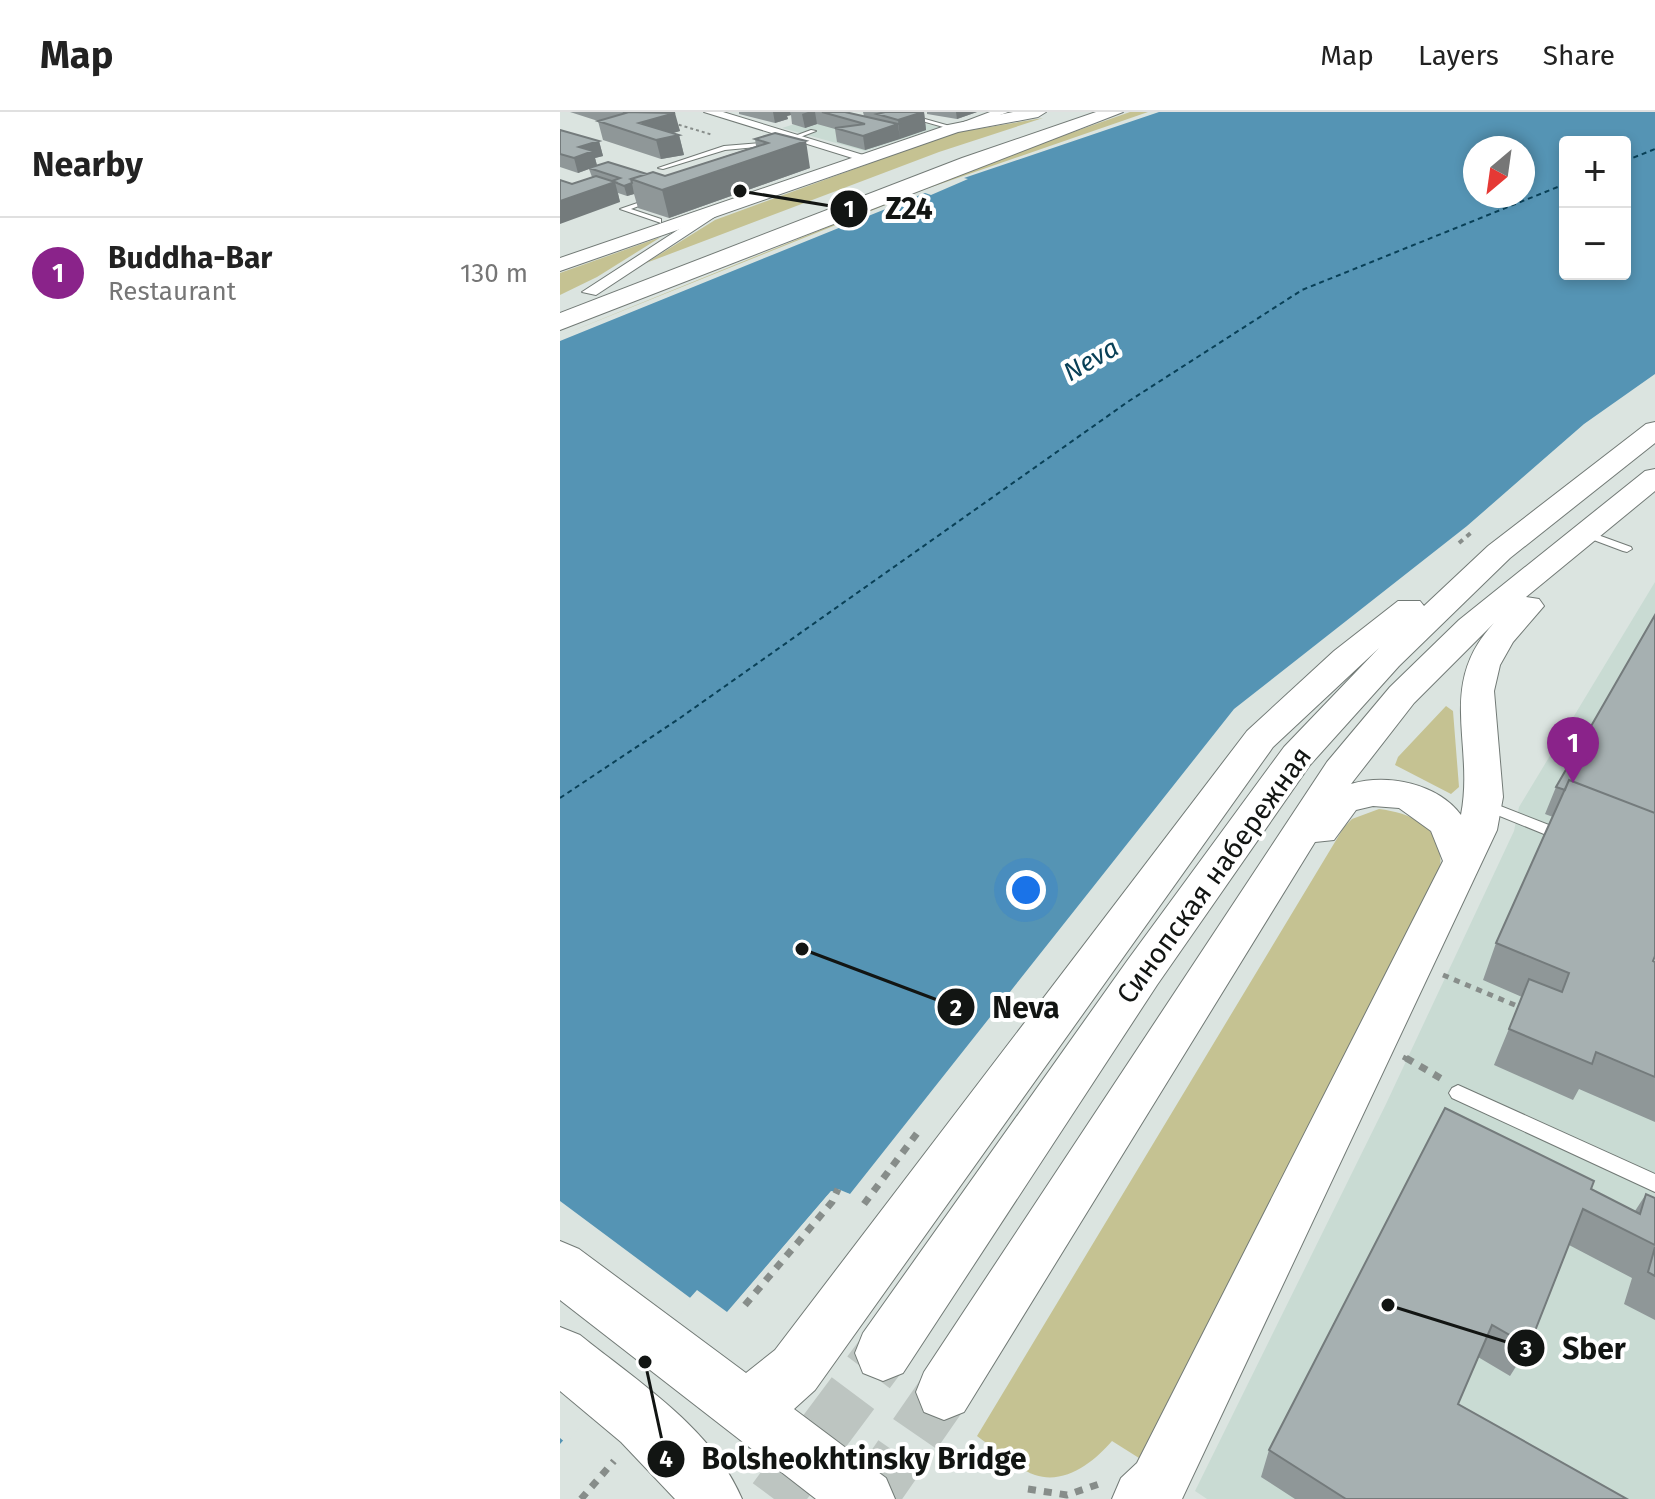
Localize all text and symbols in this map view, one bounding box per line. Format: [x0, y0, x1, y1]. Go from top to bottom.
text: Map [40, 32, 113, 78]
text: Map [1320, 39, 1374, 72]
text: Layers [1418, 39, 1499, 72]
text: Share [1543, 39, 1615, 72]
north arrow [1463, 136, 1535, 208]
map controls [1559, 136, 1631, 280]
button: + [1559, 136, 1631, 208]
text: Nearby [32, 144, 143, 185]
callout: Z24 [829, 182, 949, 236]
text: Z24 [885, 191, 933, 227]
text: 1 [843, 195, 855, 223]
button: − [1559, 208, 1631, 280]
text: Buddha-Bar [108, 240, 272, 276]
text: 1 [52, 258, 64, 289]
text: 130 m [460, 258, 528, 289]
text: Restaurant [108, 276, 236, 307]
water label: Neva [1058, 332, 1124, 388]
pin: 1 [1547, 717, 1599, 783]
street label: Синопская набережная [1110, 740, 1318, 1010]
your location [1006, 870, 1046, 910]
callout: Neva [936, 980, 1075, 1034]
text: Neva [992, 990, 1060, 1026]
text: 2 [950, 994, 962, 1022]
callout: Sber [1506, 1321, 1642, 1375]
text: Sber [1562, 1331, 1627, 1367]
text: 3 [1519, 1335, 1532, 1363]
callout: Bolsheokhtinsky Bridge [646, 1432, 1043, 1486]
text: Bolsheokhtinsky Bridge [701, 1441, 1027, 1477]
text: 4 [659, 1445, 673, 1473]

